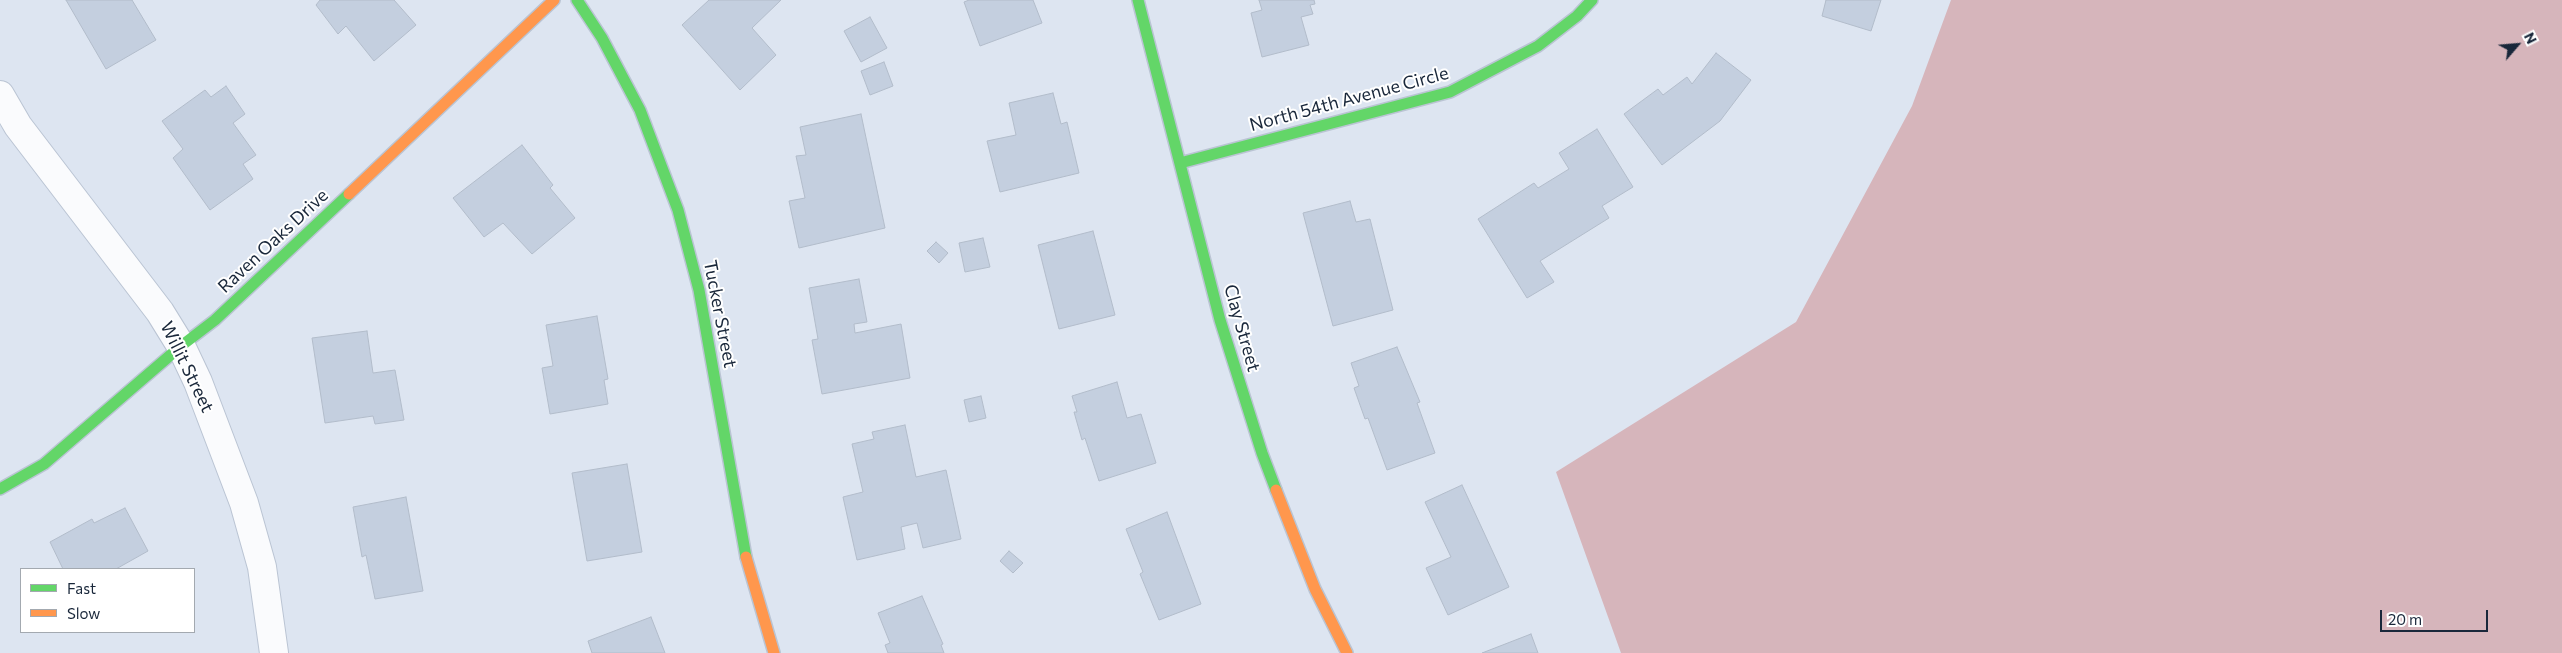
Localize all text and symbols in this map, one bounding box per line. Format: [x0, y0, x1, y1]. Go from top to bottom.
north arrow [2492, 20, 2542, 70]
text: N [2521, 29, 2541, 46]
street label: North 54th Avenue Circle [1247, 62, 1451, 136]
street label: Raven Oaks Drive [214, 185, 332, 297]
street label: Tucker Street [699, 258, 741, 370]
street label: Clay Street [1219, 282, 1265, 374]
street label: Willit Street [156, 318, 218, 416]
legend [20, 568, 195, 633]
text: Fast [67, 579, 96, 597]
scale bar [2382, 600, 2490, 632]
text: Slow [67, 604, 100, 622]
text: 20 m [2388, 610, 2422, 628]

